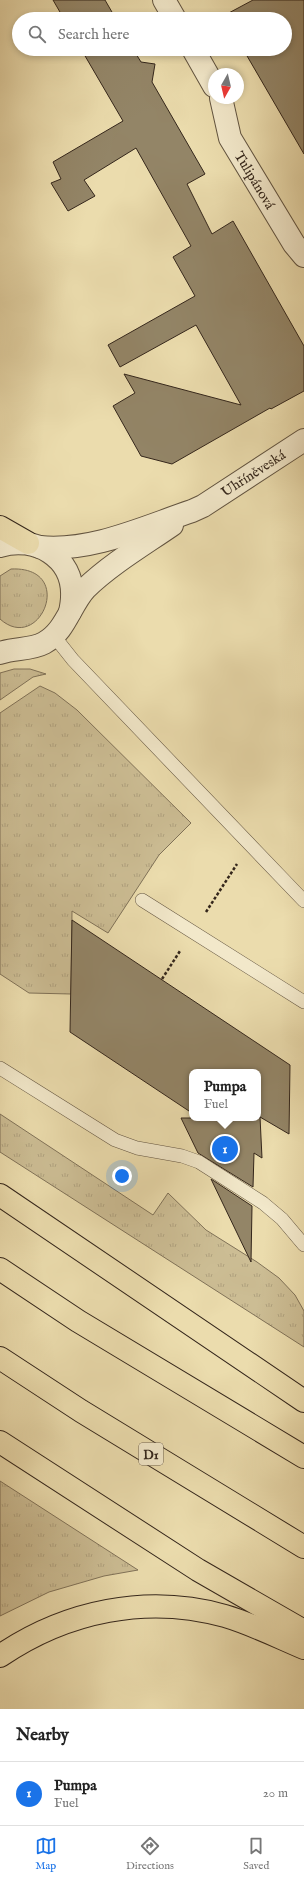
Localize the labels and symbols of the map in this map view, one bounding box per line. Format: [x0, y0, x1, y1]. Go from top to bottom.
north arrow [208, 68, 244, 104]
street label: Tulipánová [230, 148, 279, 214]
street label: Uhříněveská [218, 446, 290, 501]
pin: 1 [212, 1134, 238, 1164]
your location [112, 1166, 132, 1186]
road number: D1 [139, 1443, 163, 1465]

